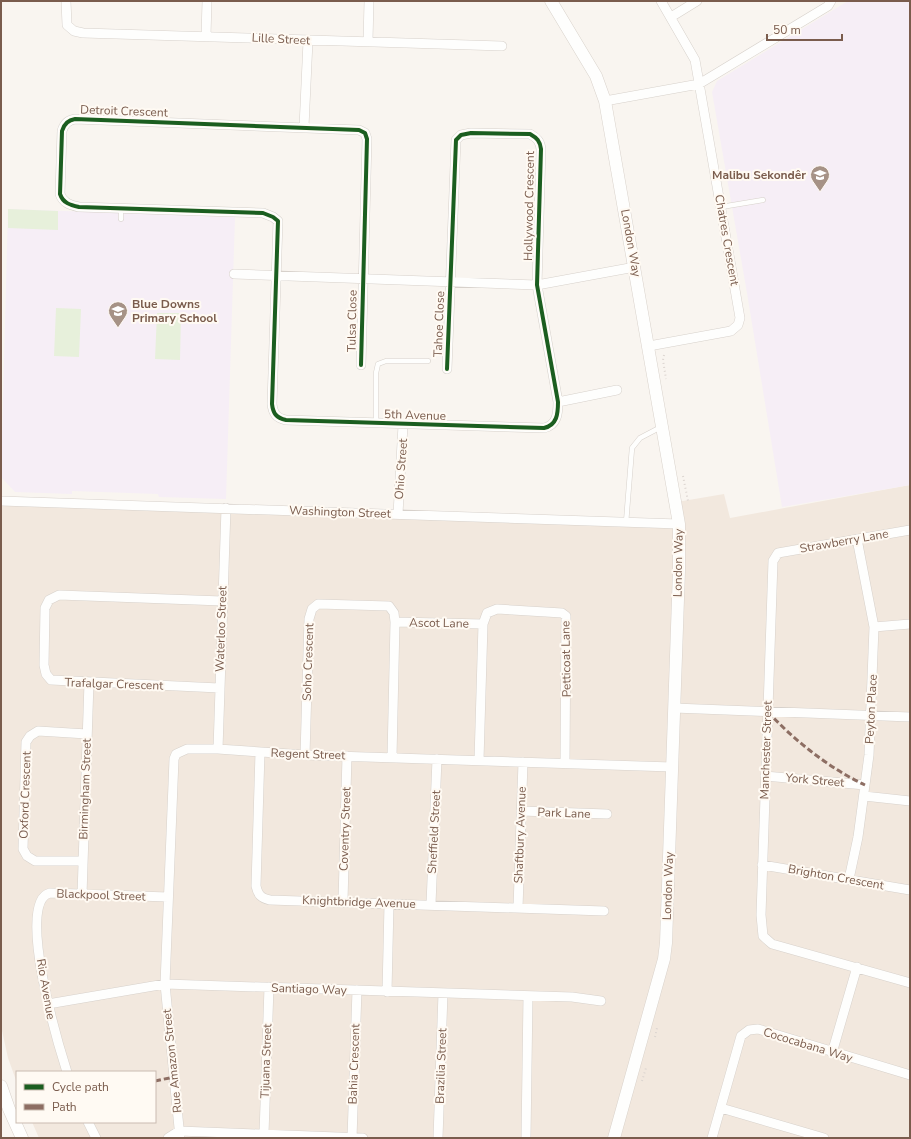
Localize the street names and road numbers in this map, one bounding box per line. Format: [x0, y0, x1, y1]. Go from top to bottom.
street label: Lille Street [251, 29, 311, 49]
street label: Detroit Crescent [80, 101, 169, 121]
street label: Hollywood Crescent [520, 150, 538, 261]
street label: Chatres Crescent [711, 193, 743, 288]
street label: London Way [617, 208, 645, 279]
street label: Tulsa Close [343, 290, 361, 352]
street label: Tahoe Close [430, 291, 448, 357]
street label: 5th Avenue [384, 406, 446, 424]
street label: Ohio Street [391, 437, 411, 500]
street label: Washington Street [289, 502, 392, 522]
street label: Strawberry Lane [798, 525, 890, 557]
street label: London Way [669, 528, 687, 597]
street label: Waterloo Street [211, 585, 231, 672]
street label: Ascot Lane [409, 614, 469, 632]
street label: Petticoat Lane [557, 621, 575, 697]
street label: Soho Crescent [299, 622, 317, 701]
street label: Trafalgar Crescent [64, 674, 164, 694]
street label: Peyton Place [861, 674, 881, 744]
street label: Manchester Street [756, 700, 776, 800]
street label: Birmingham Street [75, 737, 95, 840]
street label: Regent Street [270, 745, 346, 763]
street label: Oxford Crescent [15, 750, 35, 839]
street label: York Street [784, 769, 846, 791]
street label: Coventry Street [336, 786, 354, 871]
street label: Shaftbury Avenue [510, 786, 530, 884]
street label: Sheffield Street [424, 789, 444, 874]
street label: Park Lane [537, 804, 591, 822]
street label: London Way [659, 851, 677, 921]
street label: Brighton Crescent [787, 861, 886, 893]
street label: Blackpool Street [56, 885, 147, 905]
street label: Knightbridge Avenue [302, 892, 416, 912]
street label: Rio Avenue [33, 957, 59, 1021]
street label: Santiago Way [271, 980, 348, 998]
street label: Rue Amazon Street [159, 1007, 185, 1114]
street label: Tijuana Street [257, 1022, 275, 1099]
street label: Bahia Crescent [345, 1023, 363, 1105]
street label: Cococabana Way [761, 1024, 856, 1066]
street label: Brazilia Street [432, 1027, 450, 1104]

